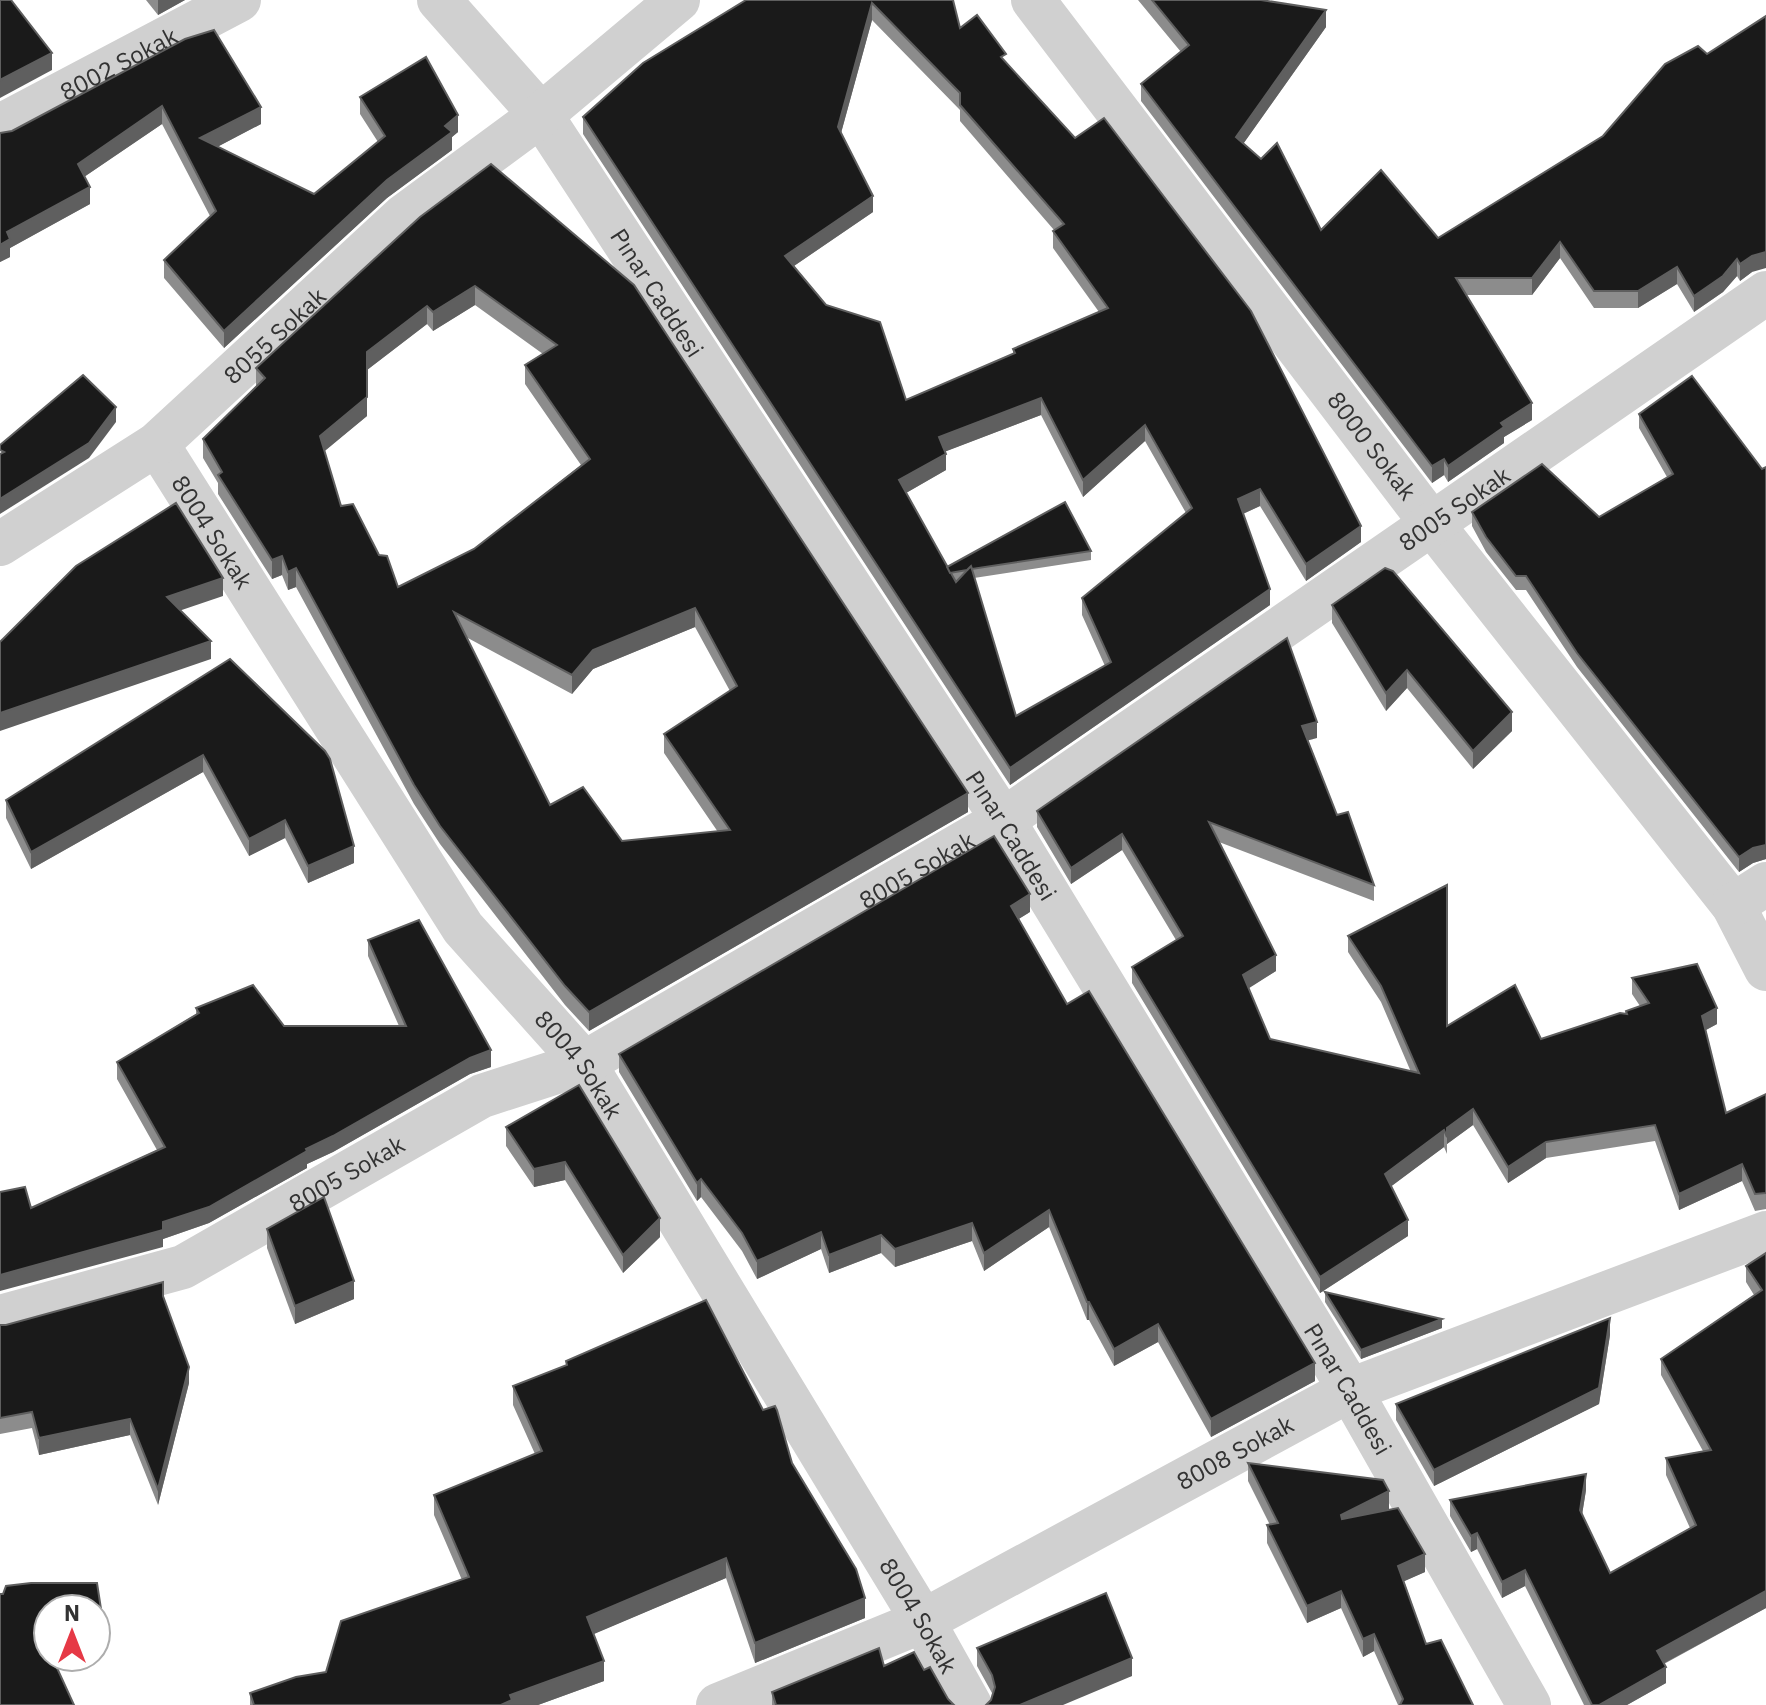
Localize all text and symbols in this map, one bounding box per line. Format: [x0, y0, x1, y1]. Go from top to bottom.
street label: 8002 Sokak [54, 19, 183, 108]
street label: Pınar Caddesi [603, 222, 711, 363]
street label: 8055 Sokak [216, 280, 333, 391]
street label: 8000 Sokak [1321, 385, 1424, 507]
street label: 8005 Sokak [1392, 458, 1516, 558]
street label: 8004 Sokak [165, 469, 261, 595]
street label: Pınar Caddesi [959, 764, 1064, 906]
street label: 8005 Sokak [853, 824, 981, 916]
street label: 8004 Sokak [528, 1003, 630, 1125]
street label: 8005 Sokak [283, 1128, 411, 1219]
street label: Pınar Caddesi [1297, 1317, 1399, 1460]
street label: 8008 Sokak [1171, 1407, 1299, 1497]
street label: 8004 Sokak [872, 1552, 965, 1679]
north arrow [32, 1593, 112, 1673]
text: N [64, 1598, 80, 1627]

